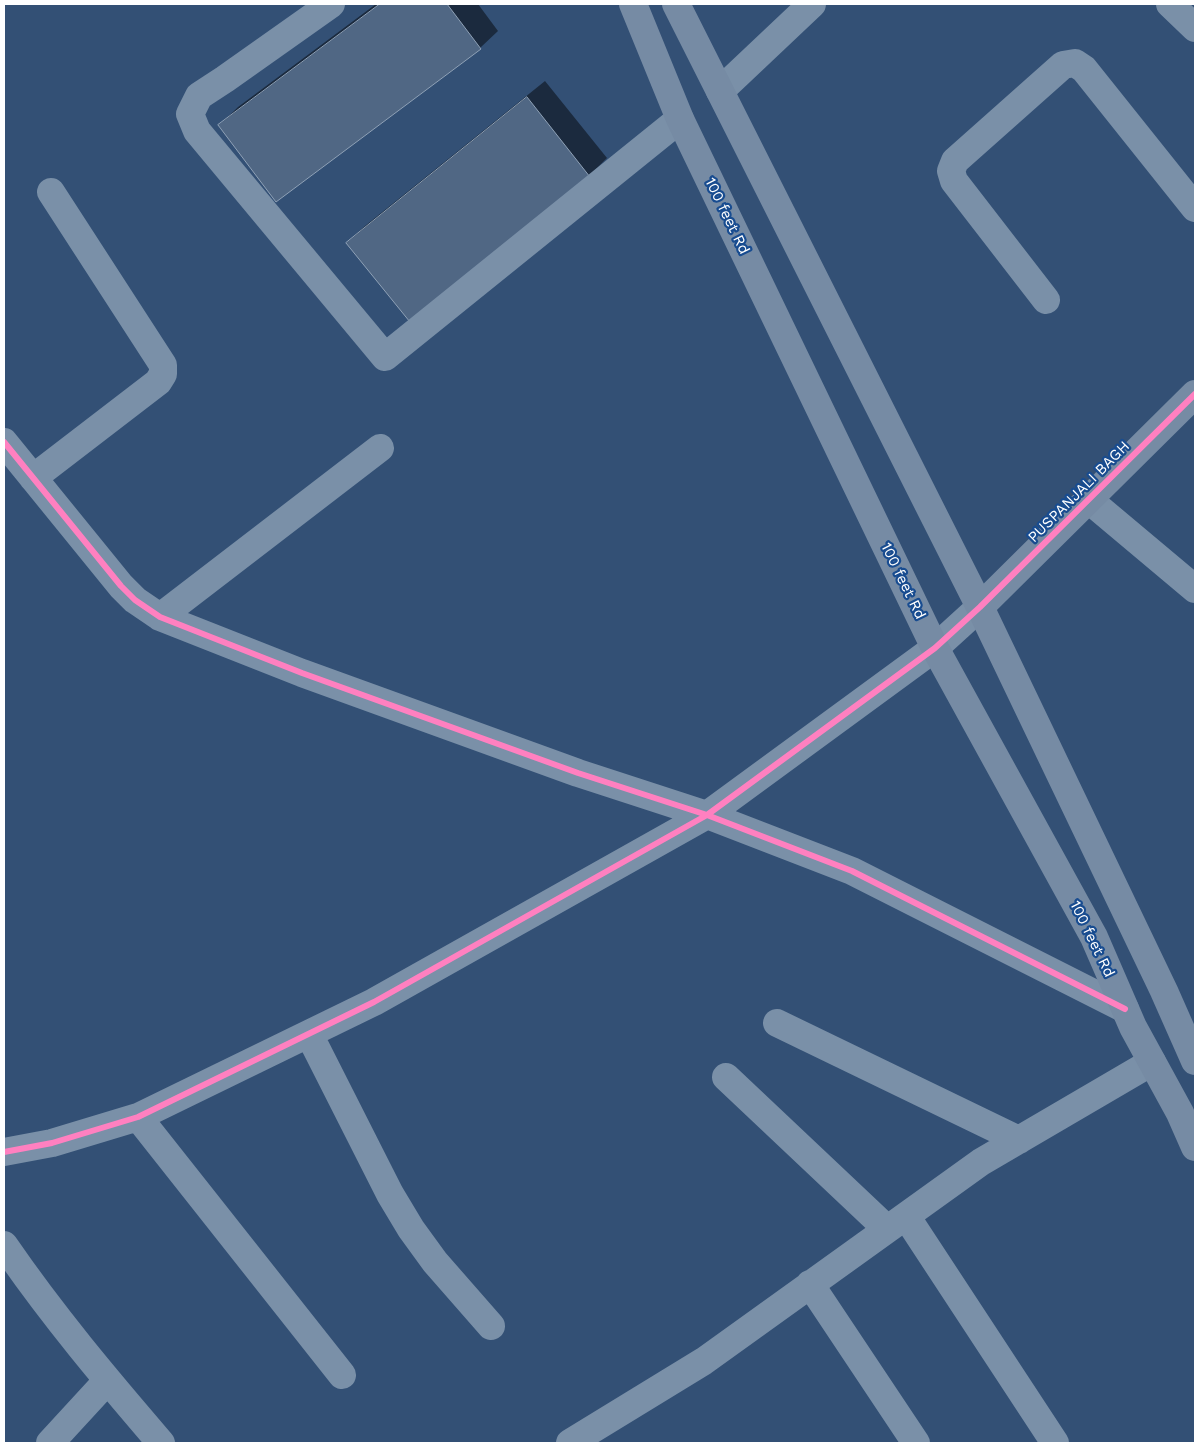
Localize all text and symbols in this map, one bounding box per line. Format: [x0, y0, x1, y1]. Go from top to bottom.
street label: 100 feet Rd [701, 175, 753, 257]
street label: PUSPANJALI BAGH [1024, 437, 1134, 547]
street label: 100 feet Rd [877, 540, 929, 622]
street label: 100 feet Rd [1066, 898, 1118, 980]

